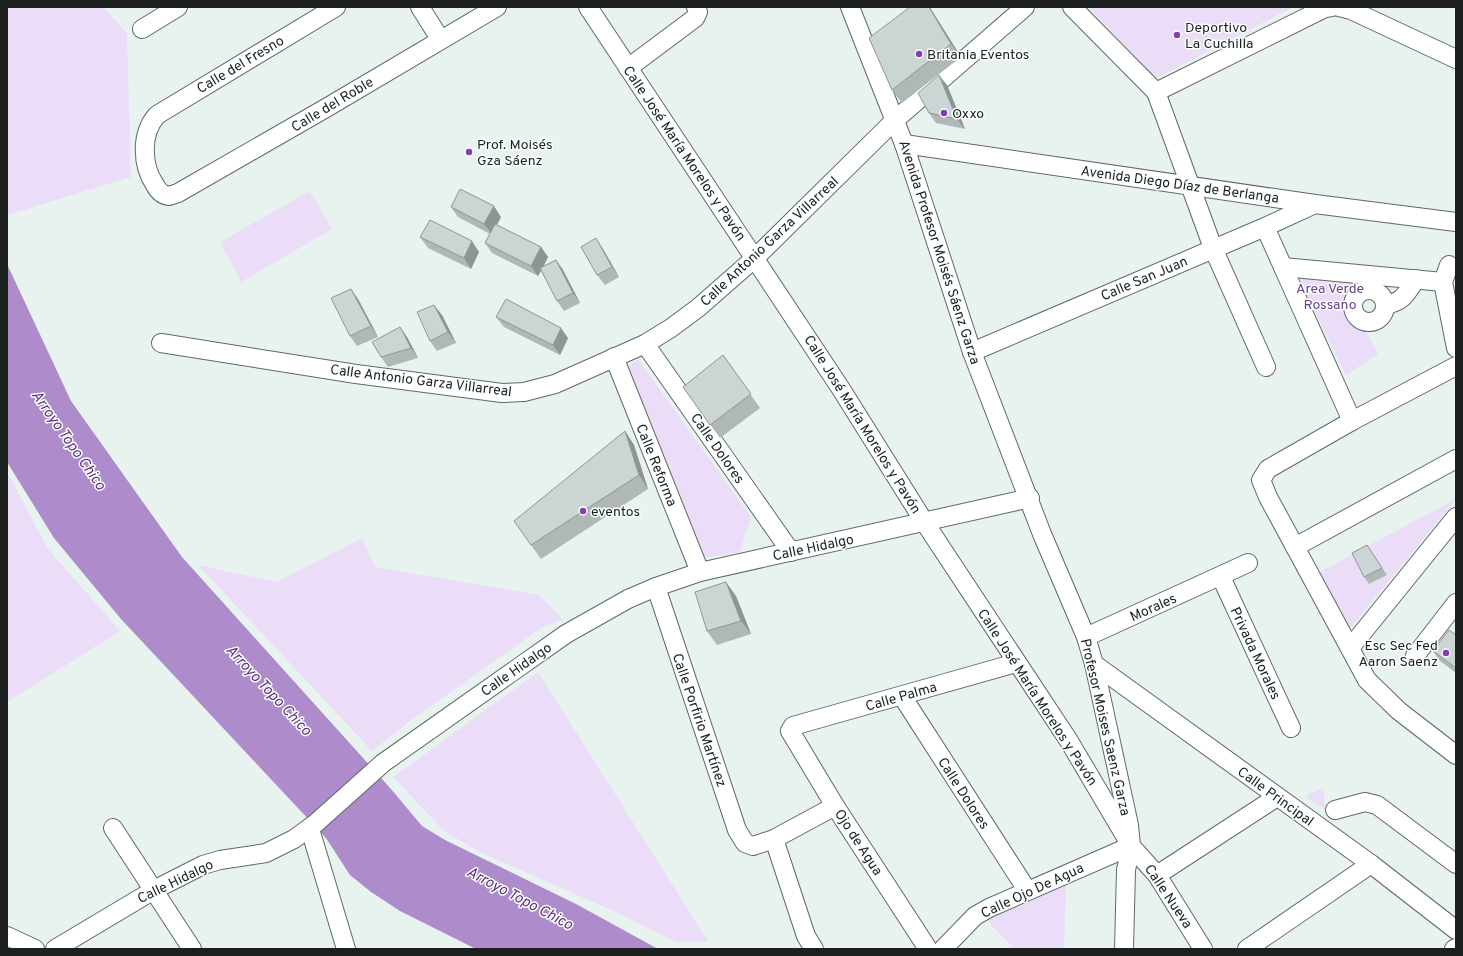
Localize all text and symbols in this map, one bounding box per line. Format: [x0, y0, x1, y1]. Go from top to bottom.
place label: Deportivo La Cuchilla [1185, 20, 1254, 53]
marker: Deportivo La Cuchilla [1172, 30, 1182, 40]
street label: Calle del Fresno [194, 32, 288, 98]
place label: Britania Eventos [927, 47, 1029, 64]
marker: Britania Eventos [914, 49, 924, 59]
street label: Calle José María Morelos y Pavón [619, 63, 749, 245]
street label: Calle del Roble [289, 74, 377, 136]
place label: Oxxo [952, 106, 984, 123]
marker: Oxxo [939, 108, 949, 118]
place label: Prof. Moisés Gza Sáenz [477, 137, 553, 170]
street label: Avenida Profesor Moisés Sáenz Garza [894, 138, 983, 367]
marker: Prof. Moisés Gza Sáenz [464, 147, 474, 157]
street label: Avenida Diego Díaz de Berlanga [1080, 163, 1280, 208]
street label: Calle Antonio Garza Villarreal [697, 174, 843, 311]
street label: Calle San Juan [1099, 253, 1191, 305]
park label: Area Verde Rossano [1296, 281, 1364, 314]
street label: Calle José María Morelos y Pavón [800, 332, 924, 517]
street label: Calle Antonio Garza Villarreal [329, 362, 513, 401]
water label: Arroyo Topo Chico [26, 387, 109, 494]
street label: Calle Dolores [686, 410, 747, 487]
street label: Calle Reforma [631, 422, 680, 509]
place label: eventos [591, 504, 640, 521]
marker: eventos [578, 506, 588, 516]
street label: Calle Hidalgo [771, 532, 856, 565]
street label: Morales [1128, 591, 1180, 626]
street label: Privada Morales [1226, 605, 1283, 703]
street label: Calle José María Morelos y Pavón [973, 606, 1100, 789]
street label: Profesor Moises Saenz Garza [1076, 637, 1133, 818]
place label: Esc Sec Fed Aaron Saenz [1358, 638, 1438, 671]
street label: Calle Hidalgo [478, 640, 556, 701]
water label: Arroyo Topo Chico [221, 642, 315, 740]
marker: Esc Sec Fed Aaron Saenz [1441, 648, 1451, 658]
street label: Calle Porfirio Martínez [668, 651, 729, 790]
street label: Calle Palma [864, 679, 939, 716]
street label: Calle Dolores [933, 755, 992, 833]
street label: Calle Principal [1234, 764, 1317, 831]
street label: Ojo de Agua [830, 806, 885, 879]
street label: Calle Hidalgo [135, 857, 217, 908]
street label: Calle Ojo De Agua [978, 860, 1087, 923]
street label: Calle Nueva [1140, 861, 1195, 932]
water label: Arroyo Topo Chico [463, 863, 576, 935]

